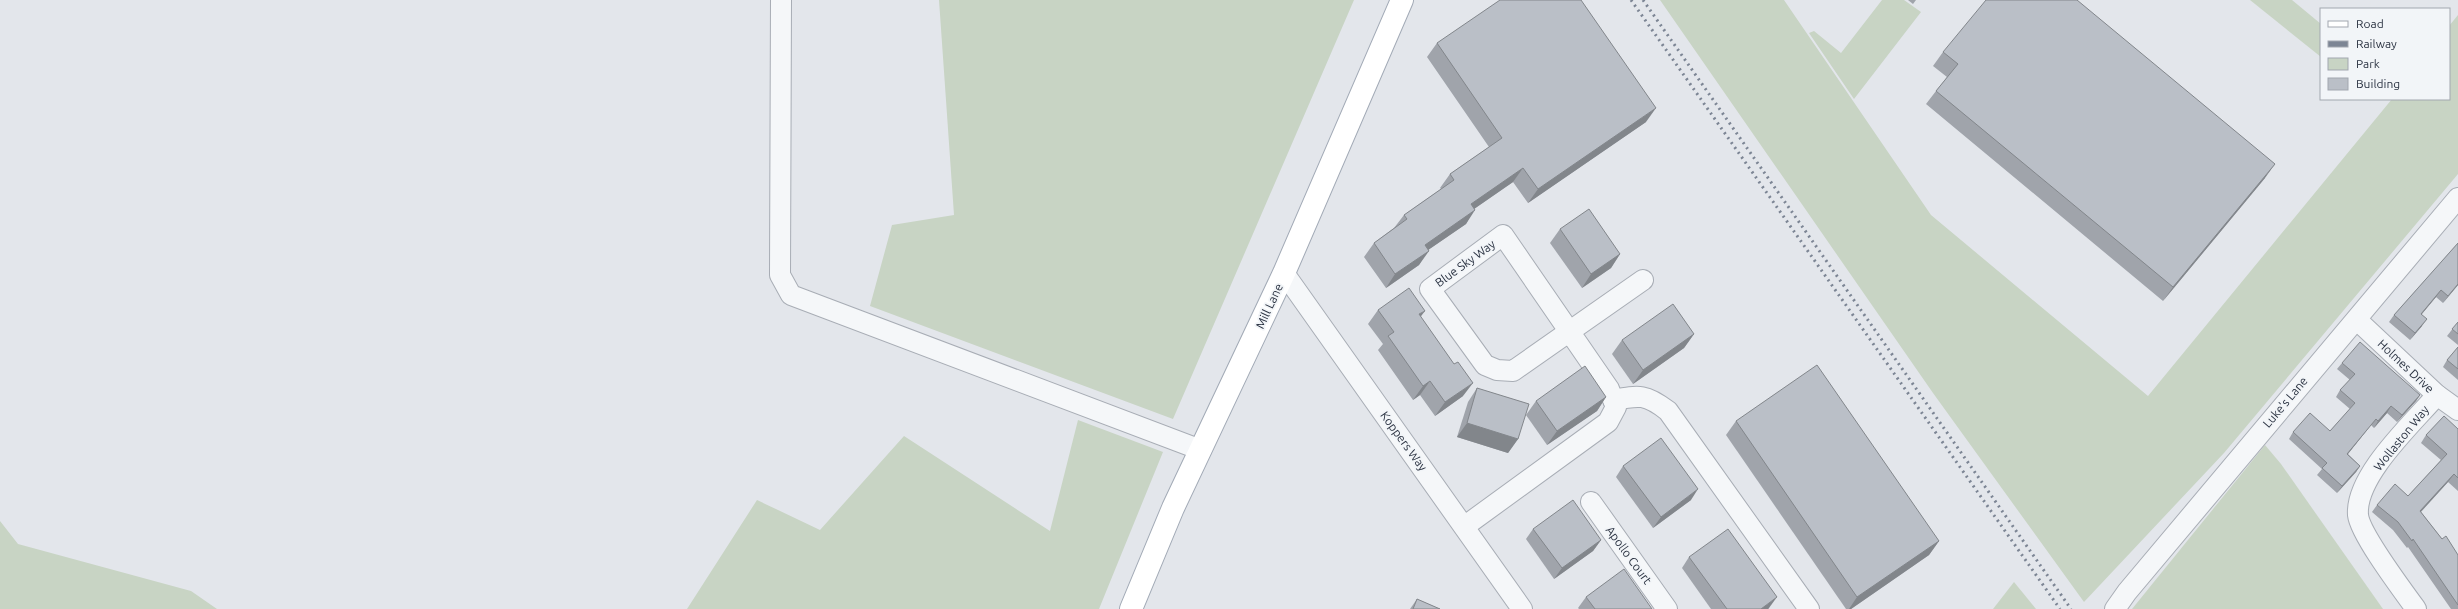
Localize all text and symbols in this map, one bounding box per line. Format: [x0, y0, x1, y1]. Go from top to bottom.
legend [2320, 8, 2450, 100]
text: Road [2356, 17, 2384, 30]
text: Railway [2356, 37, 2397, 50]
text: Park [2356, 57, 2380, 70]
text: Building [2356, 77, 2400, 90]
street label: Blue Sky Way [1433, 237, 1498, 289]
street label: Mill Lane [1253, 281, 1285, 331]
street label: Holmes Drive [2375, 337, 2437, 395]
street label: Luke's Lane [2260, 374, 2310, 430]
street label: Wollaston Way [2371, 403, 2431, 473]
street label: Koppers Way [1378, 409, 1430, 473]
street label: Apollo Court [1604, 524, 1655, 587]

